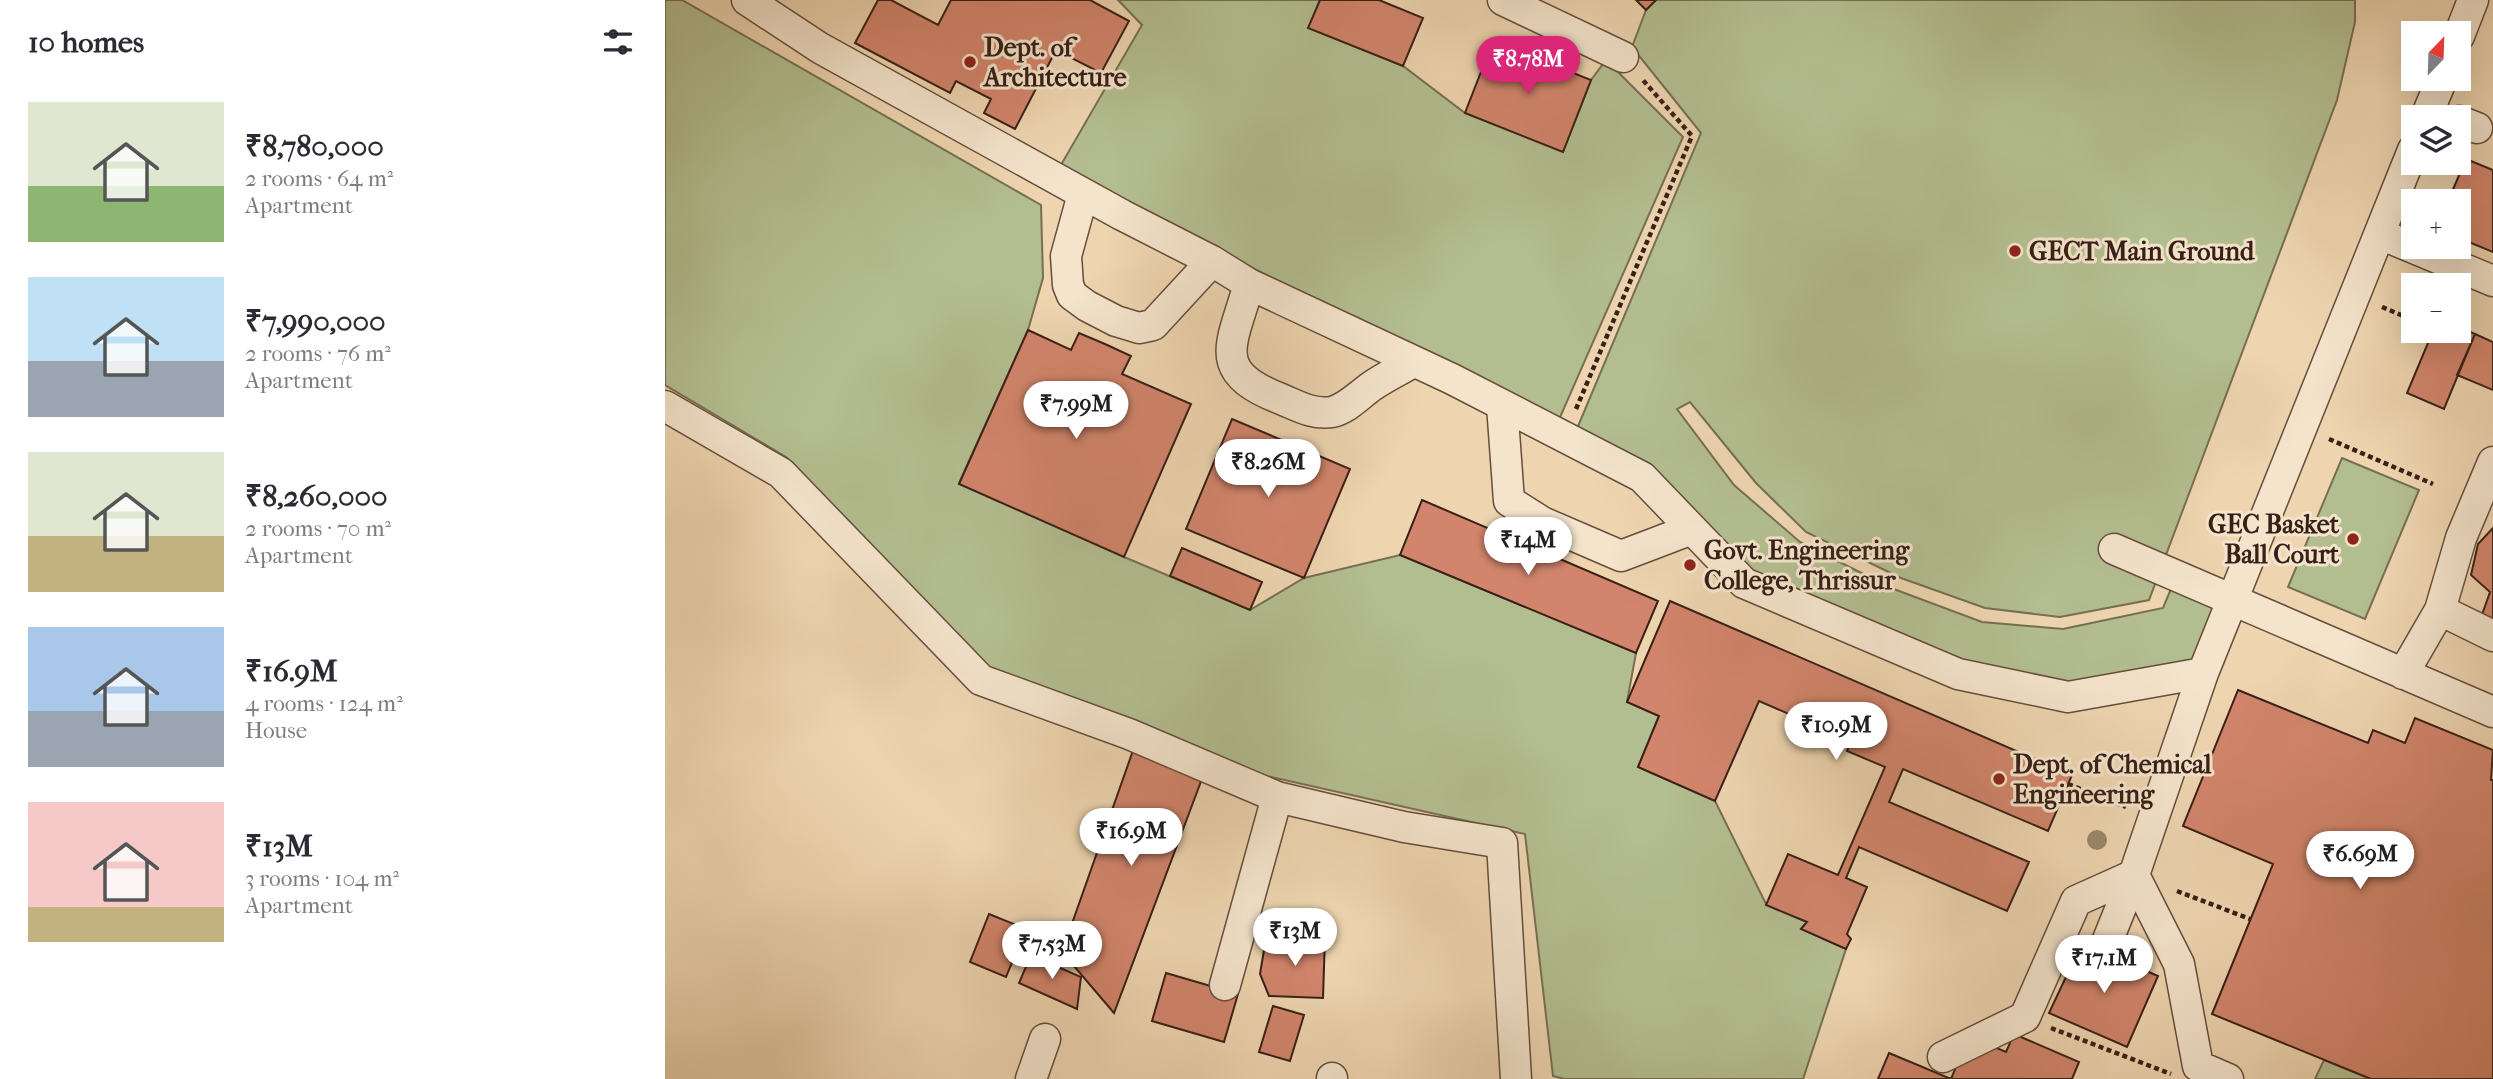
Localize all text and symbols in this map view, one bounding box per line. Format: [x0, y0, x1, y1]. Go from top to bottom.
north arrow [2401, 21, 2471, 91]
map controls [2401, 21, 2471, 343]
icon: filters [599, 23, 637, 61]
text: 10 homes [28, 25, 144, 60]
place label: Dept. of Architecture [982, 32, 1127, 93]
pin: ₹8.78M [1471, 36, 1585, 96]
text: ₹8.78M [1492, 45, 1564, 72]
marker: Dept. of Architecture [962, 54, 978, 70]
button: layers [2401, 105, 2471, 175]
text: ₹8,780,000 [245, 129, 384, 164]
icon: home [84, 130, 168, 214]
text: 2 rooms · 64 m² [245, 165, 393, 192]
button: + [2401, 189, 2471, 259]
text: Apartment [245, 192, 353, 219]
place label: GECT Main Ground [2029, 236, 2255, 267]
marker: GECT Main Ground [2007, 243, 2023, 259]
button: − [2401, 273, 2471, 343]
text: ₹7,990,000 [245, 304, 386, 339]
icon: home [84, 305, 168, 389]
text: 2 rooms · 76 m² [245, 340, 391, 367]
text: Apartment [245, 367, 353, 394]
pin: ₹7.99M [1019, 382, 1133, 441]
text: ₹7.99M [1039, 390, 1113, 417]
pin: ₹8.26M [1211, 440, 1325, 499]
text: ₹8.26M [1231, 448, 1305, 475]
text: ₹8,260,000 [245, 479, 388, 514]
icon: home [84, 480, 168, 564]
place label: GEC Basket Ball Court [2208, 509, 2340, 570]
text: 2 rooms · 70 m² [245, 515, 391, 542]
pin: ₹14M [1487, 518, 1569, 577]
text: ₹14M [1500, 526, 1556, 553]
marker: GEC Basket Ball Court [2345, 531, 2361, 547]
place label: Govt. Engineering College, Thrissur [1704, 535, 1910, 596]
text: Apartment [245, 542, 353, 569]
marker: Govt. Engineering College, Thrissur [1682, 557, 1698, 573]
text: ₹16.9M [245, 654, 338, 689]
icon: home [84, 655, 168, 739]
text: 4 rooms · 124 m² [245, 690, 403, 717]
pin: ₹10.9M [1779, 702, 1893, 762]
text: ₹10.9M [1800, 711, 1872, 738]
text: House [245, 717, 307, 744]
place label: Dept. of Chemical Engineering [2013, 749, 2212, 810]
marker: Dept. of Chemical Engineering [1991, 771, 2007, 787]
pin: ₹16.9M [1074, 808, 1188, 868]
text: ₹16.9M [1096, 817, 1166, 844]
text: ₹13M [245, 829, 313, 864]
icon: home [84, 830, 168, 914]
pin: ₹6.69M [2303, 832, 2417, 891]
text: ₹6.69M [2322, 840, 2398, 867]
text: 3 rooms · 104 m² [245, 865, 399, 892]
text: Apartment [245, 892, 353, 919]
pin: ₹13M [1254, 908, 1336, 968]
text: ₹13M [1269, 917, 1321, 944]
pin: ₹7.53M [995, 922, 1109, 981]
text: ₹7.53M [1018, 930, 1086, 957]
pin: ₹17.1M [2047, 936, 2161, 995]
text: ₹17.1M [2071, 944, 2137, 971]

